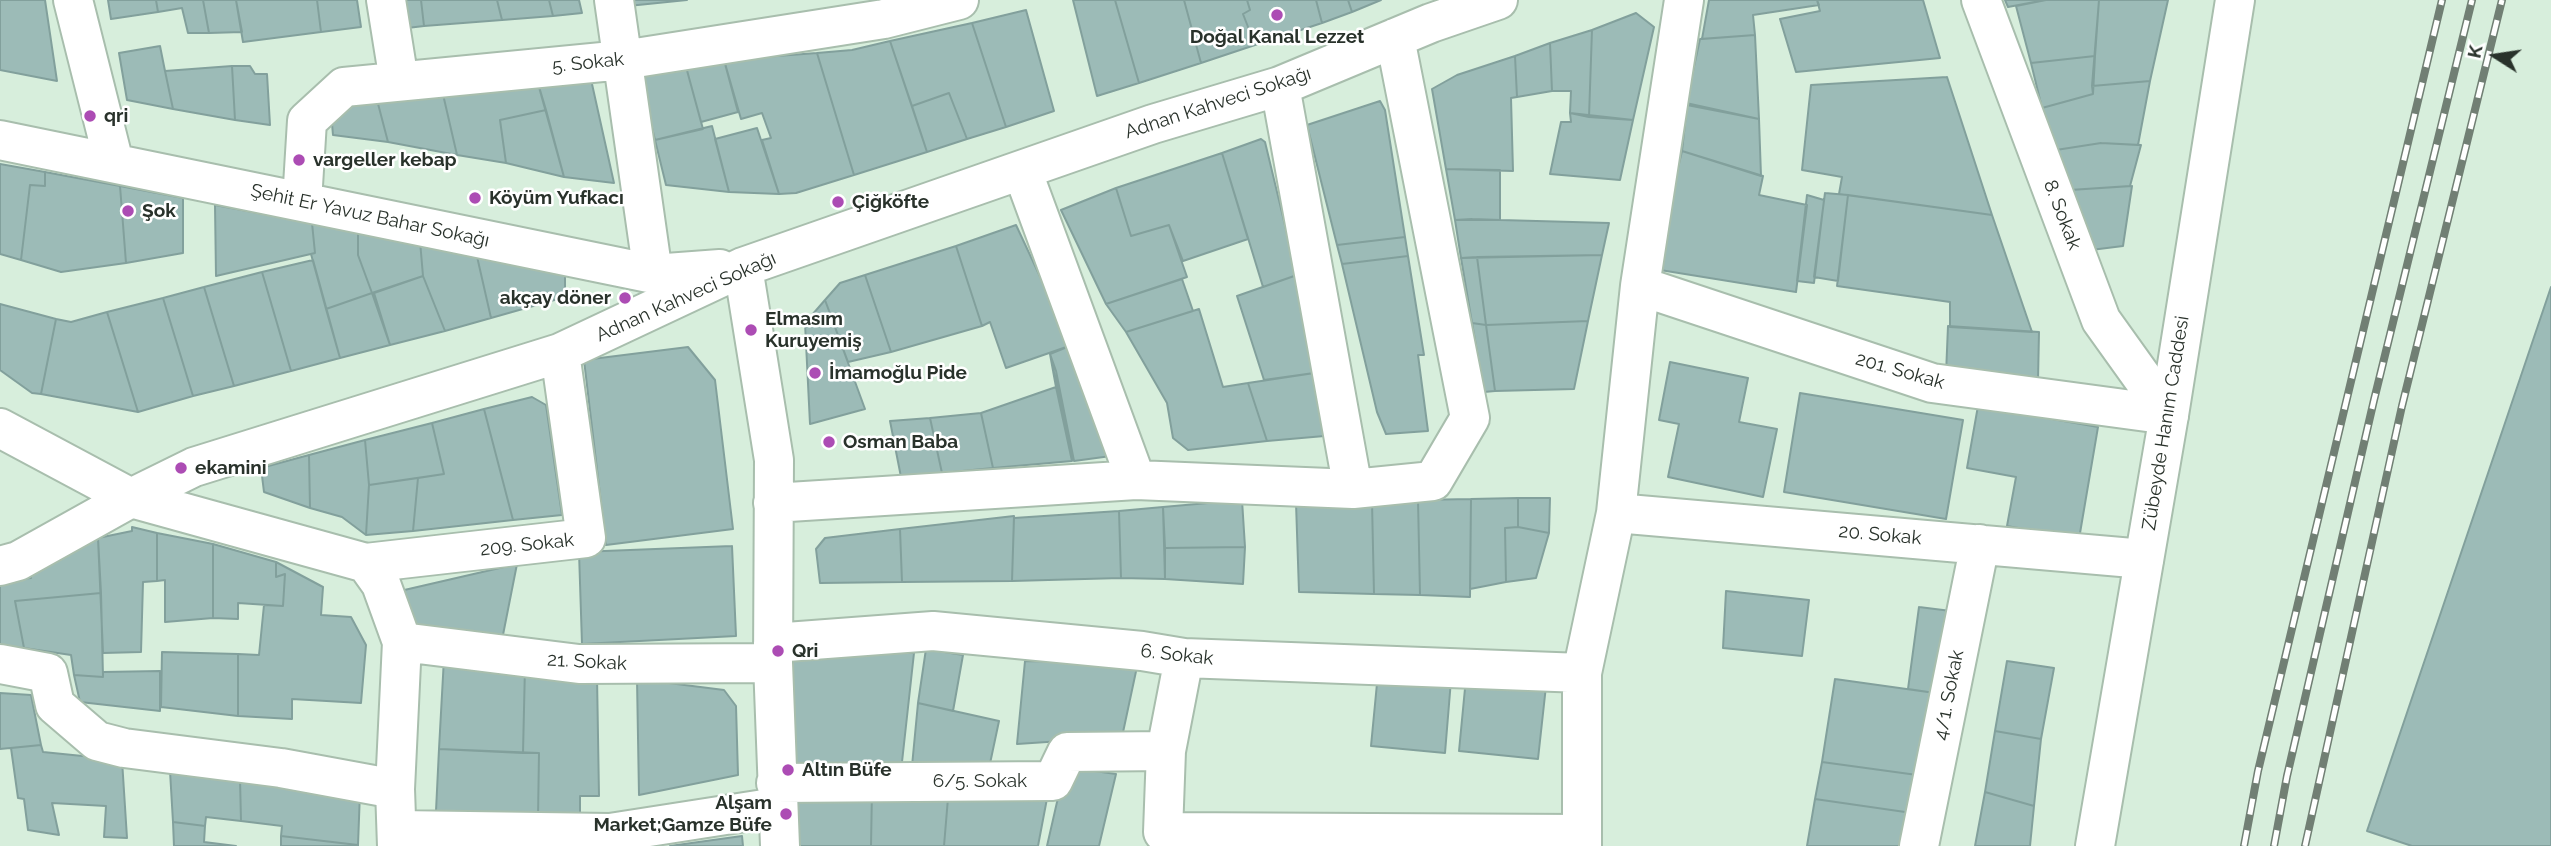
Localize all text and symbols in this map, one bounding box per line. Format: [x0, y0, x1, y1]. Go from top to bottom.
marker: Doğal Kanal Lezzet [1269, 7, 1285, 23]
north arrow [2460, 21, 2530, 91]
place label: Doğal Kanal Lezzet [1190, 26, 1364, 48]
text: K [2462, 43, 2487, 60]
street label: 5. Sokak [551, 48, 625, 78]
street label: Adnan Kahveci Sokağı [1122, 62, 1314, 144]
place label: qri [104, 105, 128, 127]
marker: qri [82, 108, 98, 124]
place label: vargeller kebap [313, 149, 457, 171]
marker: vargeller kebap [291, 152, 307, 168]
street label: 8. Sokak [2038, 177, 2086, 253]
street label: Şehit Er Yavuz Bahar Sokağı [249, 180, 491, 252]
place label: Köyüm Yufkacı [489, 187, 624, 209]
marker: Köyüm Yufkacı [467, 190, 483, 206]
place label: Çiğköfte [852, 191, 929, 213]
marker: Çiğköfte [830, 194, 846, 210]
place label: Şok [142, 200, 176, 222]
marker: Şok [120, 203, 136, 219]
street label: Adnan Kahveci Sokağı [592, 247, 780, 347]
place label: akçay döner [500, 287, 611, 309]
marker: akçay döner [617, 290, 633, 306]
place label: Elmasım Kuruyemiş [765, 308, 862, 352]
street label: Zübeyde Hanım Caddesi [2138, 314, 2194, 532]
marker: Elmasım Kuruyemiş [743, 322, 759, 338]
street label: 201. Sokak [1853, 347, 1947, 395]
place label: İmamoğlu Pide [829, 362, 967, 384]
marker: İmamoğlu Pide [807, 365, 823, 381]
place label: Osman Baba [843, 431, 958, 453]
marker: Osman Baba [821, 434, 837, 450]
place label: ekamini [195, 457, 267, 479]
marker: ekamini [173, 460, 189, 476]
street label: 20. Sokak [1838, 520, 1922, 550]
street label: 209. Sokak [479, 529, 575, 561]
place label: Qri [792, 640, 818, 662]
street label: 6. Sokak [1139, 640, 1215, 670]
marker: Qri [770, 643, 786, 659]
street label: 4/1. Sokak [1929, 648, 1969, 742]
street label: 21. Sokak [547, 649, 627, 675]
place label: Altın Büfe [802, 759, 892, 781]
marker: Altın Büfe [780, 762, 796, 778]
street label: 6/5. Sokak [933, 770, 1027, 792]
place label: Alşam Market;Gamze Büfe [593, 792, 772, 836]
marker: Alşam Market;Gamze Büfe [778, 806, 794, 822]

